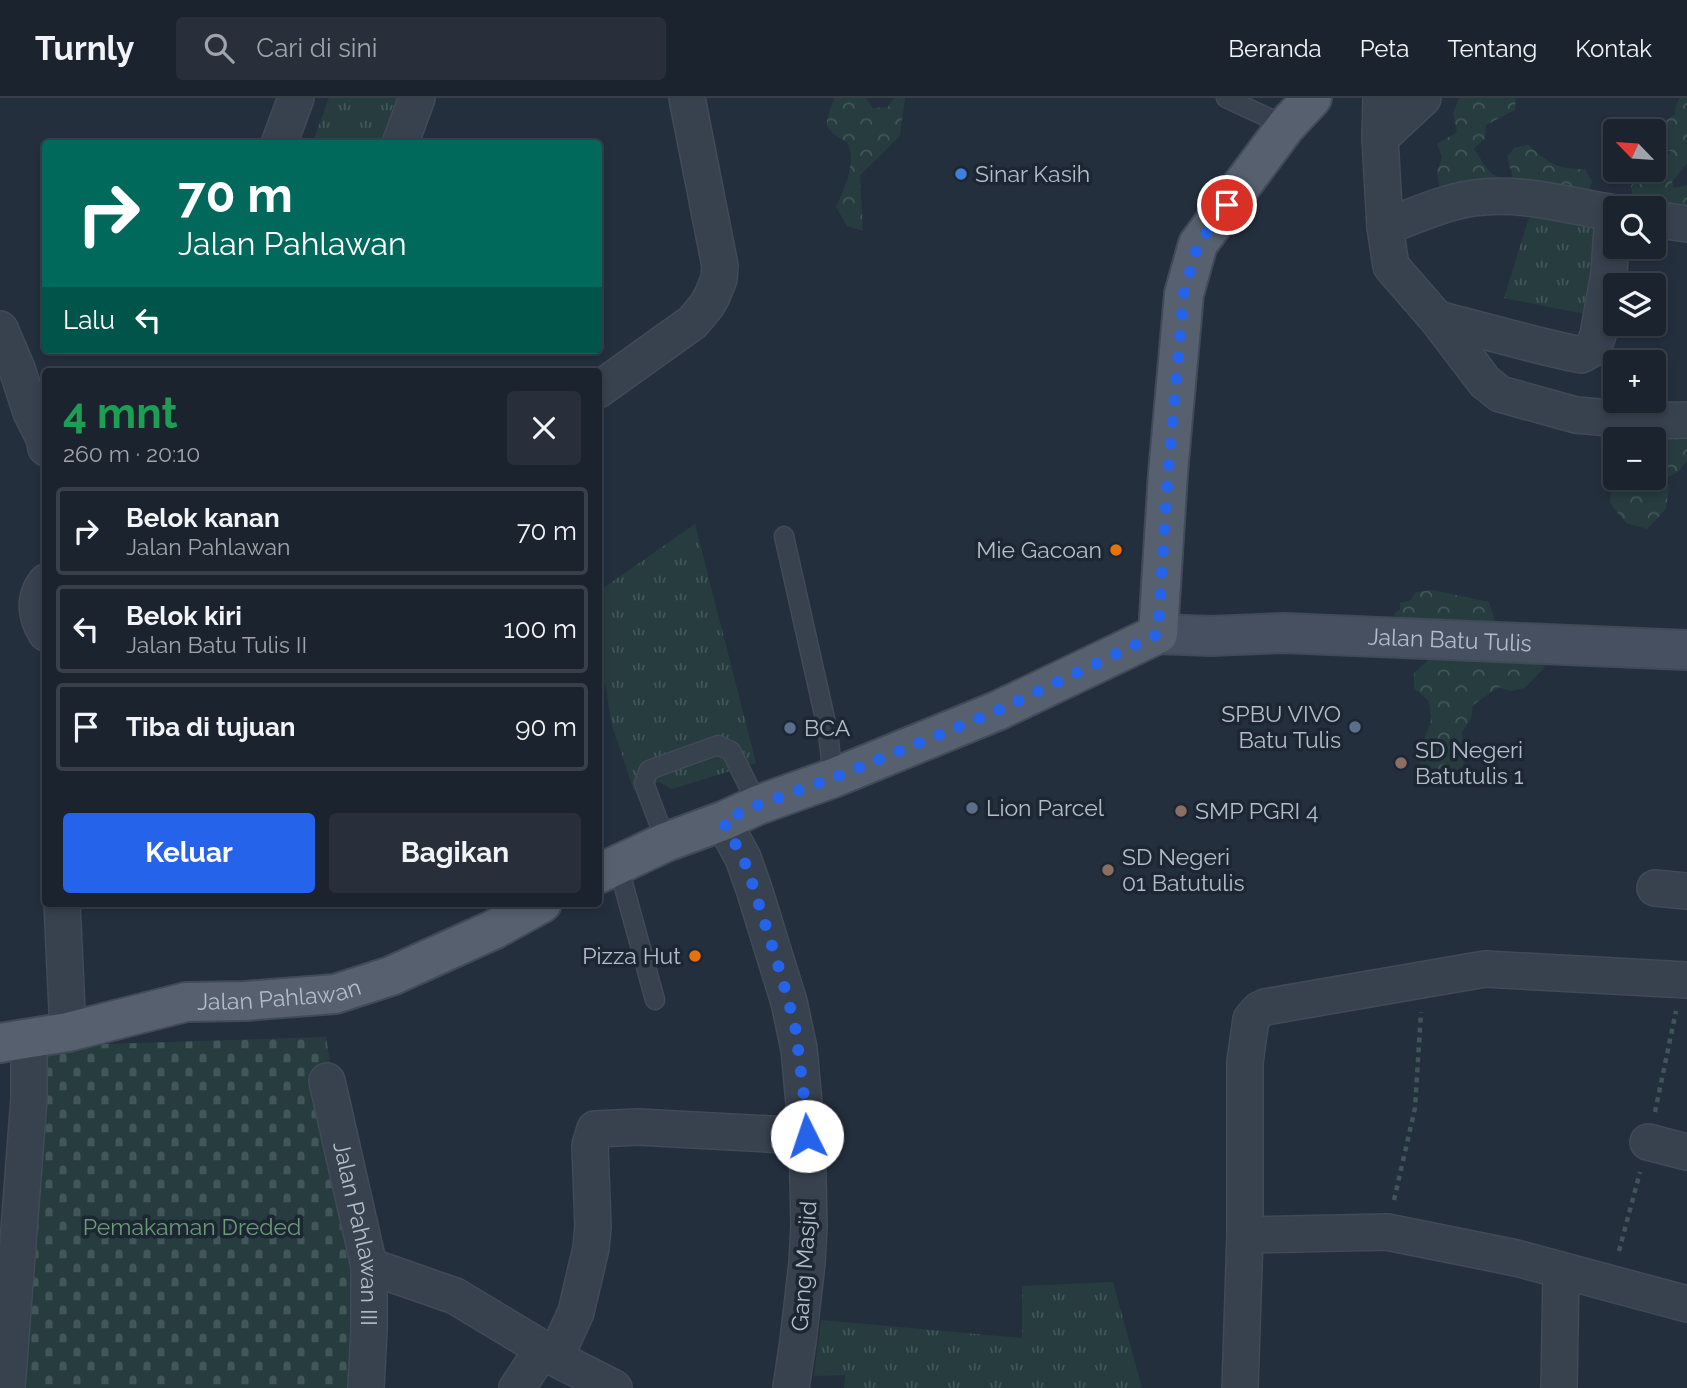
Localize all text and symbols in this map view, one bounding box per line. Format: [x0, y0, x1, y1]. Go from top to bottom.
search box [176, 17, 666, 80]
text: Turnly [35, 29, 134, 68]
icon: search [200, 29, 238, 67]
text: Cari di sini [256, 33, 377, 63]
text: Beranda [1228, 34, 1322, 63]
text: Peta [1360, 34, 1409, 63]
text: Tentang [1447, 34, 1537, 63]
text: Kontak [1575, 34, 1652, 63]
north arrow [1603, 119, 1666, 182]
map controls [1603, 119, 1666, 490]
place label: Sinar Kasih [975, 160, 1090, 187]
text: 70 m [178, 166, 293, 223]
marker: Sinar Kasih [953, 166, 969, 182]
icon: right [63, 168, 154, 259]
pin [1197, 175, 1257, 235]
icon: arrive [1208, 186, 1246, 224]
button: search [1603, 196, 1666, 259]
text: Jalan Pahlawan [178, 225, 407, 262]
button: layers [1603, 273, 1666, 336]
icon: left [129, 301, 167, 339]
text: Lalu [63, 305, 115, 335]
button: + [1603, 350, 1666, 413]
text: 4 mnt [63, 389, 178, 438]
button: close [507, 391, 581, 465]
button: − [1603, 427, 1666, 490]
text: 260 m · 20:10 [63, 440, 200, 467]
text: Belok kanan [126, 503, 280, 533]
icon: right [67, 512, 105, 550]
text: 70 m [517, 516, 577, 546]
text: Jalan Pahlawan [126, 533, 290, 560]
place label: Mie Gacoan [976, 536, 1102, 563]
marker: Mie Gacoan [1108, 542, 1124, 558]
text: Belok kiri [126, 601, 242, 631]
icon: left [67, 610, 105, 648]
text: 100 m [504, 614, 577, 644]
street label: Jalan Batu Tulis [1367, 623, 1532, 656]
text: Jalan Batu Tulis II [126, 631, 307, 658]
place label: SPBU VIVO Batu Tulis [1221, 700, 1341, 753]
icon: arrive [67, 708, 105, 746]
text: Tiba di tujuan [126, 712, 296, 742]
text: 90 m [515, 712, 577, 742]
place label: BCA [804, 714, 851, 741]
marker: SPBU VIVO Batu Tulis [1347, 719, 1363, 735]
marker: BCA [782, 720, 798, 736]
place label: SD Negeri Batutulis 1 [1415, 736, 1524, 789]
marker: SD Negeri Batutulis 1 [1393, 755, 1409, 771]
place label: Lion Parcel [986, 794, 1105, 821]
place label: SMP PGRI 4 [1195, 797, 1319, 824]
marker: Lion Parcel [964, 800, 980, 816]
marker: SMP PGRI 4 [1173, 803, 1189, 819]
button: Keluar [63, 813, 315, 893]
button: Bagikan [329, 813, 581, 893]
place label: SD Negeri 01 Batutulis [1122, 843, 1245, 896]
marker: SD Negeri 01 Batutulis [1100, 862, 1116, 878]
place label: Pizza Hut [582, 942, 681, 969]
marker: Pizza Hut [687, 948, 703, 964]
street label: Jalan Pahlawan [197, 973, 364, 1015]
position arrow [770, 1099, 844, 1173]
street label: Jalan Pahlawan III [328, 1139, 383, 1326]
street label: Gang Masjid [785, 1200, 822, 1332]
park label: Pemakaman Dreded [83, 1213, 301, 1240]

